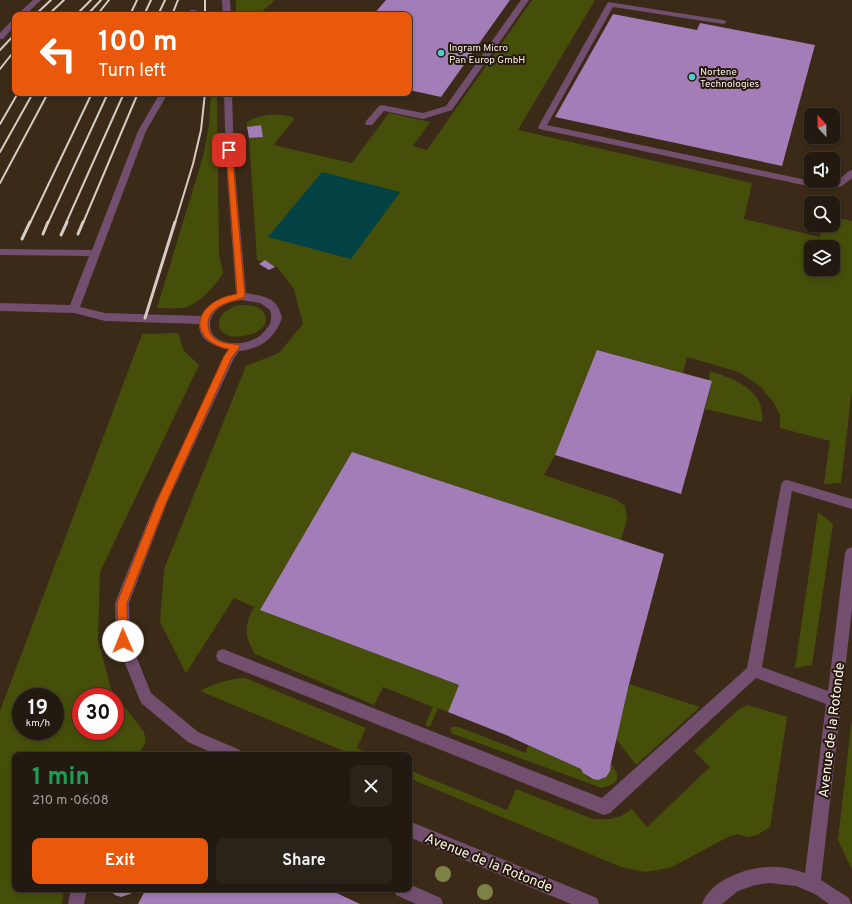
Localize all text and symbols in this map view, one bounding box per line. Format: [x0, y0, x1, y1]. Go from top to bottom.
text: 100 m [98, 25, 178, 61]
icon: left [32, 28, 84, 80]
place label: Ingram Micro Pan Europ GmbH [449, 42, 525, 67]
marker: Ingram Micro Pan Europ GmbH [436, 48, 446, 58]
text: Turn left [98, 60, 166, 83]
place label: Nortene Technologies [700, 66, 759, 91]
marker: Nortene Technologies [687, 72, 697, 82]
north arrow [804, 108, 840, 144]
map controls [804, 108, 840, 276]
pin [212, 133, 246, 167]
icon: arrive [218, 139, 240, 161]
button: sound [804, 152, 840, 188]
button: search [804, 196, 840, 232]
button: layers [804, 240, 840, 276]
position arrow [102, 620, 144, 662]
street label: Avenue de la Rotonde [816, 662, 849, 799]
speed limit sign: 30 [72, 688, 124, 740]
text: 19 [28, 696, 48, 722]
text: km/h [26, 717, 50, 730]
text: 1 min [32, 763, 90, 793]
button: close [350, 765, 392, 807]
text: 210 m · 06:08 [32, 793, 109, 809]
street label: Avenue de la Rotonde [422, 830, 555, 897]
button: Exit [32, 838, 208, 884]
button: Share [216, 838, 392, 884]

